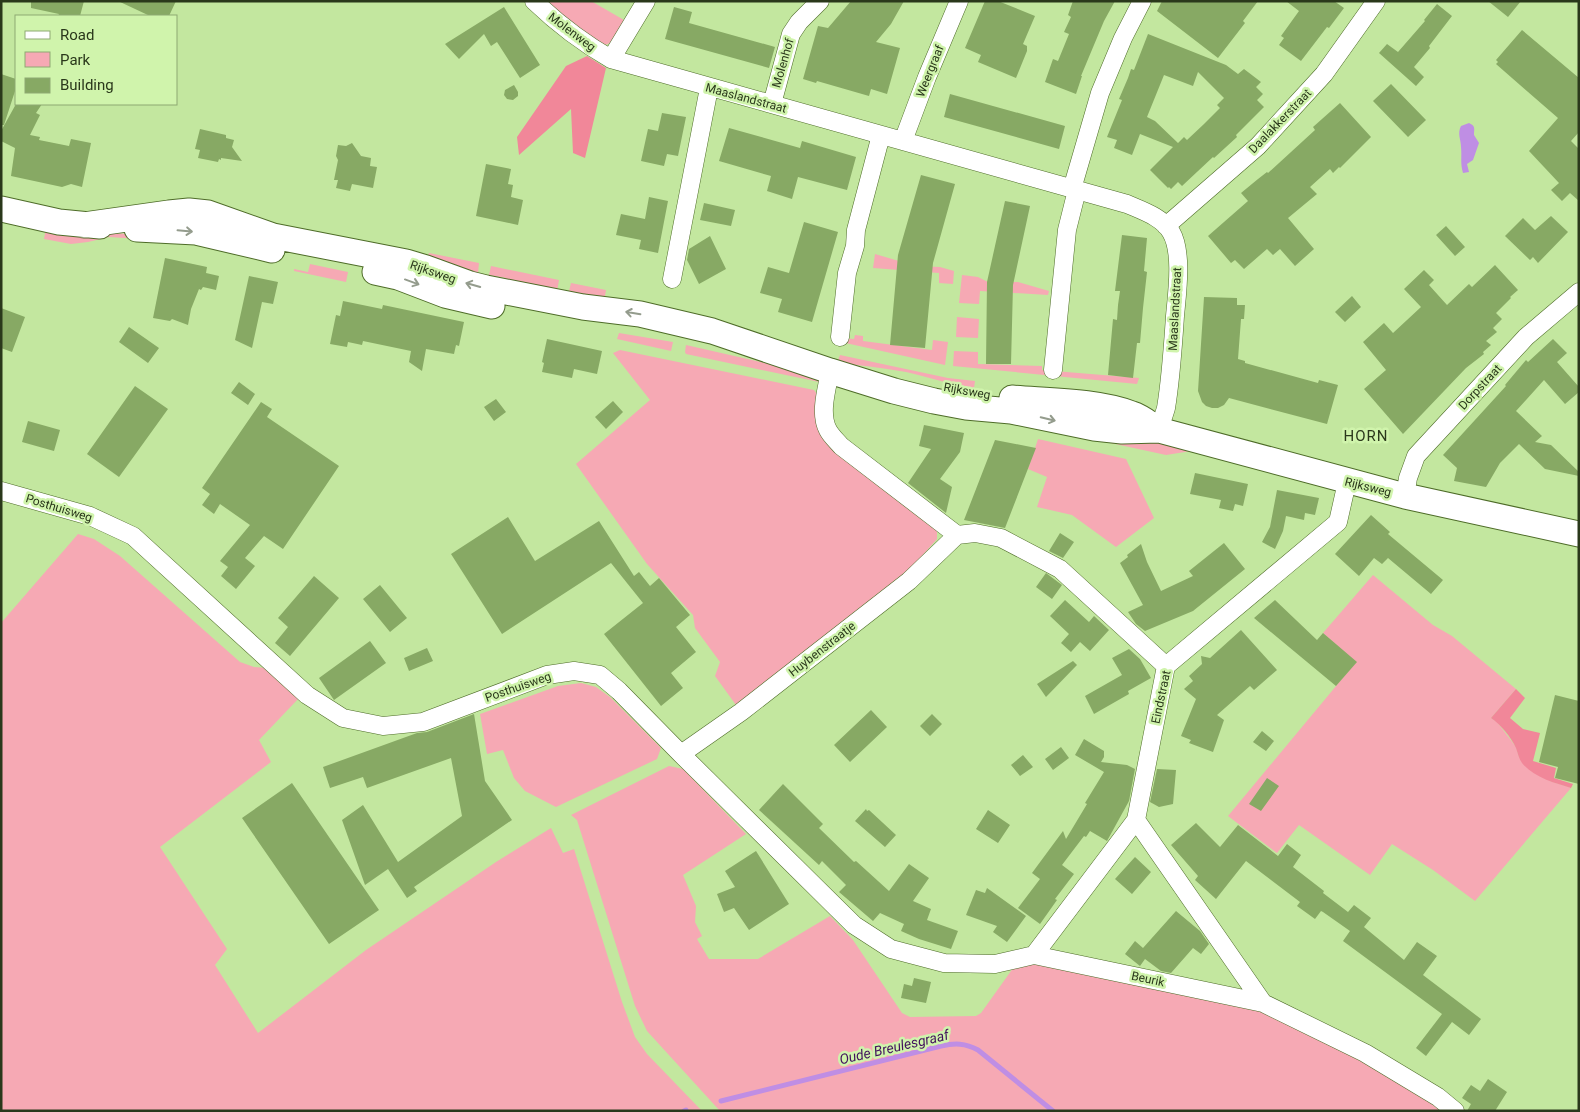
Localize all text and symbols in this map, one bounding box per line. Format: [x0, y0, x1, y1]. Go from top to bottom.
street label: Molenweg [546, 10, 598, 54]
legend [15, 15, 178, 105]
text: Road [60, 26, 94, 44]
street label: Molenhof [769, 36, 797, 89]
street label: Weergraaf [913, 42, 947, 99]
text: Park [60, 51, 91, 69]
text: Building [60, 76, 114, 94]
street label: Maaslandstraat [704, 80, 788, 116]
street label: Daalakkerstraat [1246, 86, 1314, 156]
one-way arrow [177, 226, 193, 236]
street label: Rijksweg [408, 258, 458, 286]
street label: Maaslandstraat [1166, 267, 1184, 351]
one-way arrow [404, 278, 419, 287]
one-way arrow [466, 279, 482, 289]
one-way arrow [626, 308, 642, 318]
street label: Dorpstraat [1456, 362, 1504, 412]
street label: Rijksweg [942, 380, 992, 402]
one-way arrow [1039, 415, 1055, 424]
district label: HORN [1344, 427, 1388, 445]
street label: Rijksweg [1343, 474, 1393, 500]
street label: Posthuisweg [24, 491, 94, 525]
street label: Huybenstraatje [786, 619, 858, 679]
street label: Posthuisweg [483, 669, 553, 705]
street label: Eindstraat [1149, 669, 1173, 725]
street label: Beurik [1130, 969, 1167, 990]
water label: Oude Breulesgraaf [838, 1026, 951, 1067]

